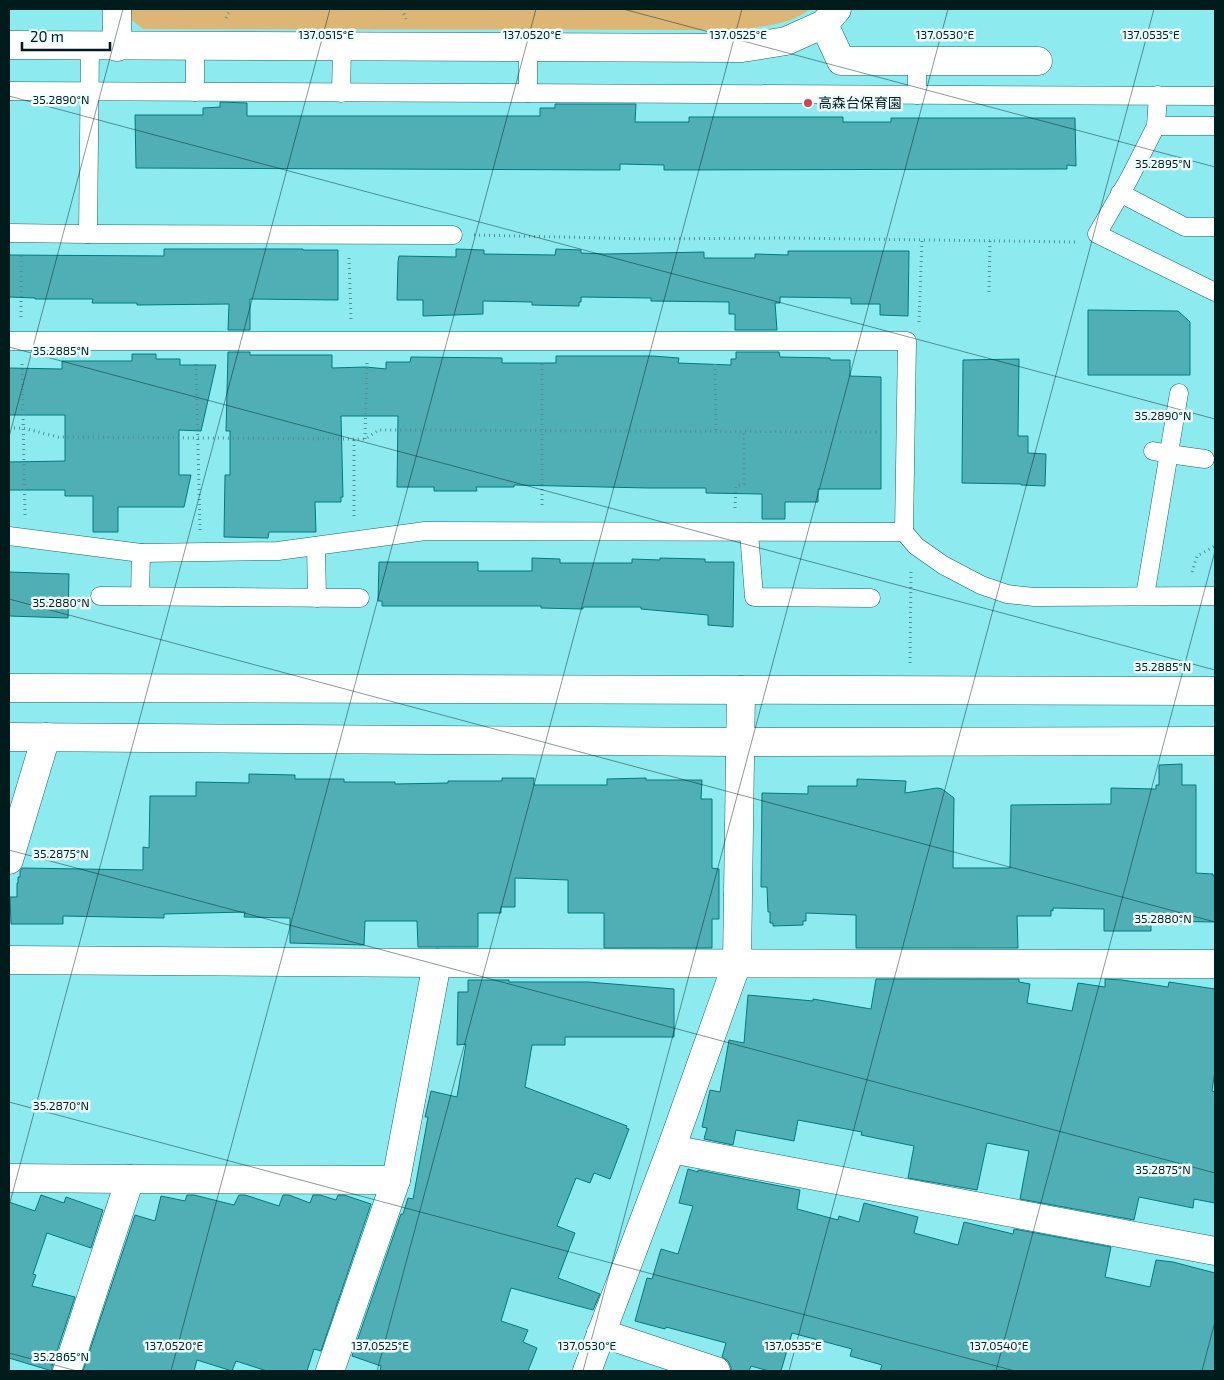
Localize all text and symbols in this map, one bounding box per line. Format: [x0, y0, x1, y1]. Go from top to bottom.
scale bar [22, 20, 110, 52]
text: 20 m [30, 27, 64, 45]
text: 137.0515°E [298, 27, 354, 41]
text: 137.0520°E [503, 27, 562, 41]
text: 137.0525°E [709, 27, 767, 41]
text: 137.0530°E [916, 27, 974, 41]
text: 137.0535°E [1122, 27, 1180, 41]
text: 35.2890°N [33, 92, 89, 106]
place label: 高森台保育園 [818, 94, 902, 111]
marker: 高森台保育園 [802, 97, 814, 109]
text: 35.2895°N [1135, 156, 1191, 170]
text: 35.2885°N [33, 343, 89, 357]
text: 35.2890°N [1135, 408, 1191, 422]
text: 35.2880°N [32, 595, 90, 609]
text: 35.2885°N [1135, 659, 1191, 673]
text: 35.2875°N [33, 846, 89, 860]
text: 35.2880°N [1134, 911, 1192, 925]
text: 35.2870°N [33, 1098, 89, 1112]
text: 35.2875°N [1135, 1162, 1191, 1176]
text: 137.0520°E [145, 1338, 204, 1352]
text: 137.0525°E [351, 1338, 409, 1352]
text: 137.0530°E [558, 1338, 616, 1352]
text: 137.0535°E [764, 1338, 822, 1352]
text: 137.0540°E [969, 1338, 1029, 1352]
text: 35.2865°N [33, 1349, 89, 1363]

